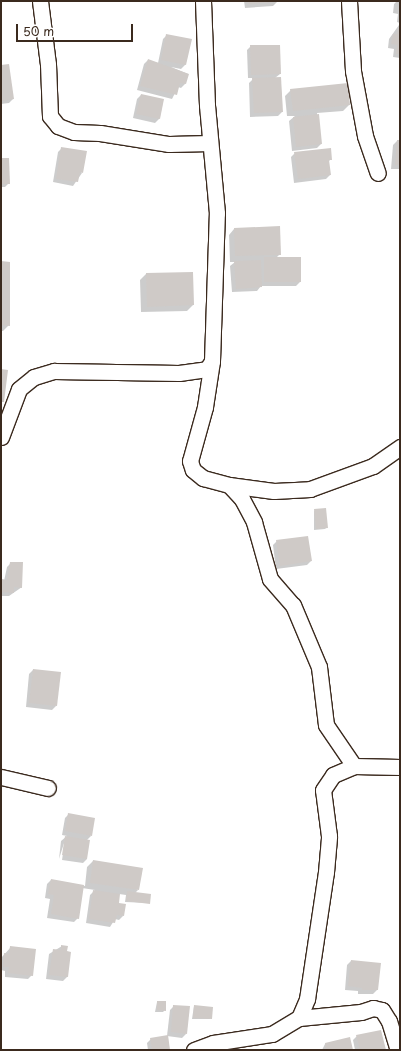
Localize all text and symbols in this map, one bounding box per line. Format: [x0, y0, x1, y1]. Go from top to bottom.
scale bar [18, 16, 135, 42]
text: 50 m [23, 22, 54, 40]

